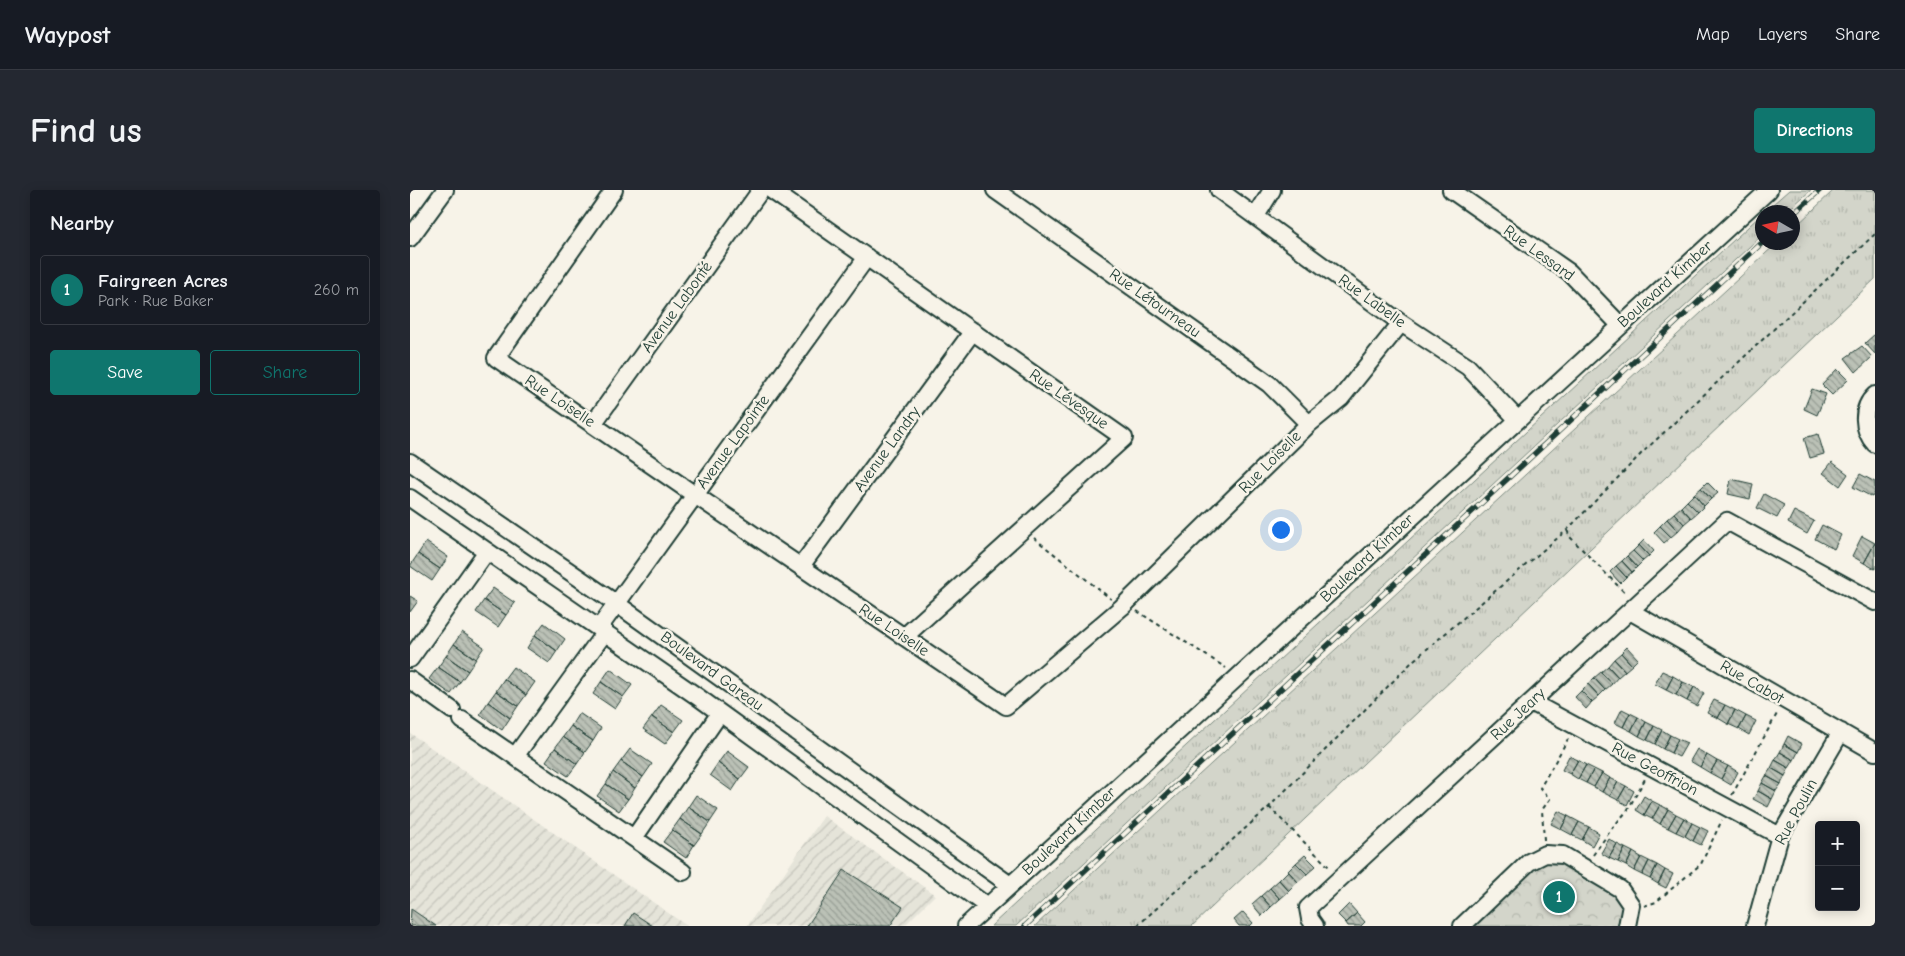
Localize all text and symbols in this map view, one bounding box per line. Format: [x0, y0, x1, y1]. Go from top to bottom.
text: Waypost [25, 21, 110, 49]
text: Map [1696, 24, 1730, 45]
text: Layers [1758, 24, 1807, 45]
text: Share [1835, 24, 1880, 45]
button: Directions [1754, 108, 1875, 153]
text: Find us [30, 110, 142, 151]
north arrow [1755, 205, 1800, 250]
text: Nearby [50, 211, 114, 235]
street label: Rue Lessard [1500, 221, 1578, 285]
street label: Boulevard Kimber [1614, 236, 1717, 331]
street label: Avenue Labonté [638, 258, 716, 356]
street label: Rue Létourneau [1106, 265, 1204, 341]
text: Fairgreen Acres [98, 270, 228, 292]
street label: Rue Labelle [1335, 271, 1409, 331]
text: 1 [64, 281, 70, 299]
text: 260 m [314, 281, 359, 299]
text: Park · Rue Baker [98, 292, 213, 310]
button: Save [50, 350, 200, 395]
button: Share [210, 350, 360, 395]
street label: Rue Lévesque [1026, 365, 1112, 433]
street label: Rue Loiselle [522, 371, 598, 431]
street label: Avenue Lapointe [693, 392, 773, 492]
street label: Avenue Landry [850, 402, 924, 495]
street label: Rue Loiselle [1235, 427, 1305, 497]
street label: Boulevard Kimber [1317, 510, 1418, 606]
your location [1268, 517, 1294, 543]
street label: Rue Loiselle [856, 600, 932, 660]
street label: Boulevard Gareau [657, 628, 767, 714]
street label: Rue Cabot [1717, 657, 1787, 708]
street label: Rue Jeary [1487, 684, 1550, 744]
street label: Rue Geoffrion [1609, 739, 1701, 799]
street label: Rue Poulin [1771, 776, 1821, 848]
street label: Boulevard Kimber [1019, 783, 1120, 879]
map controls [1815, 821, 1860, 911]
button: + [1815, 821, 1860, 866]
button: − [1815, 866, 1860, 911]
pin: 1 [1543, 878, 1575, 916]

